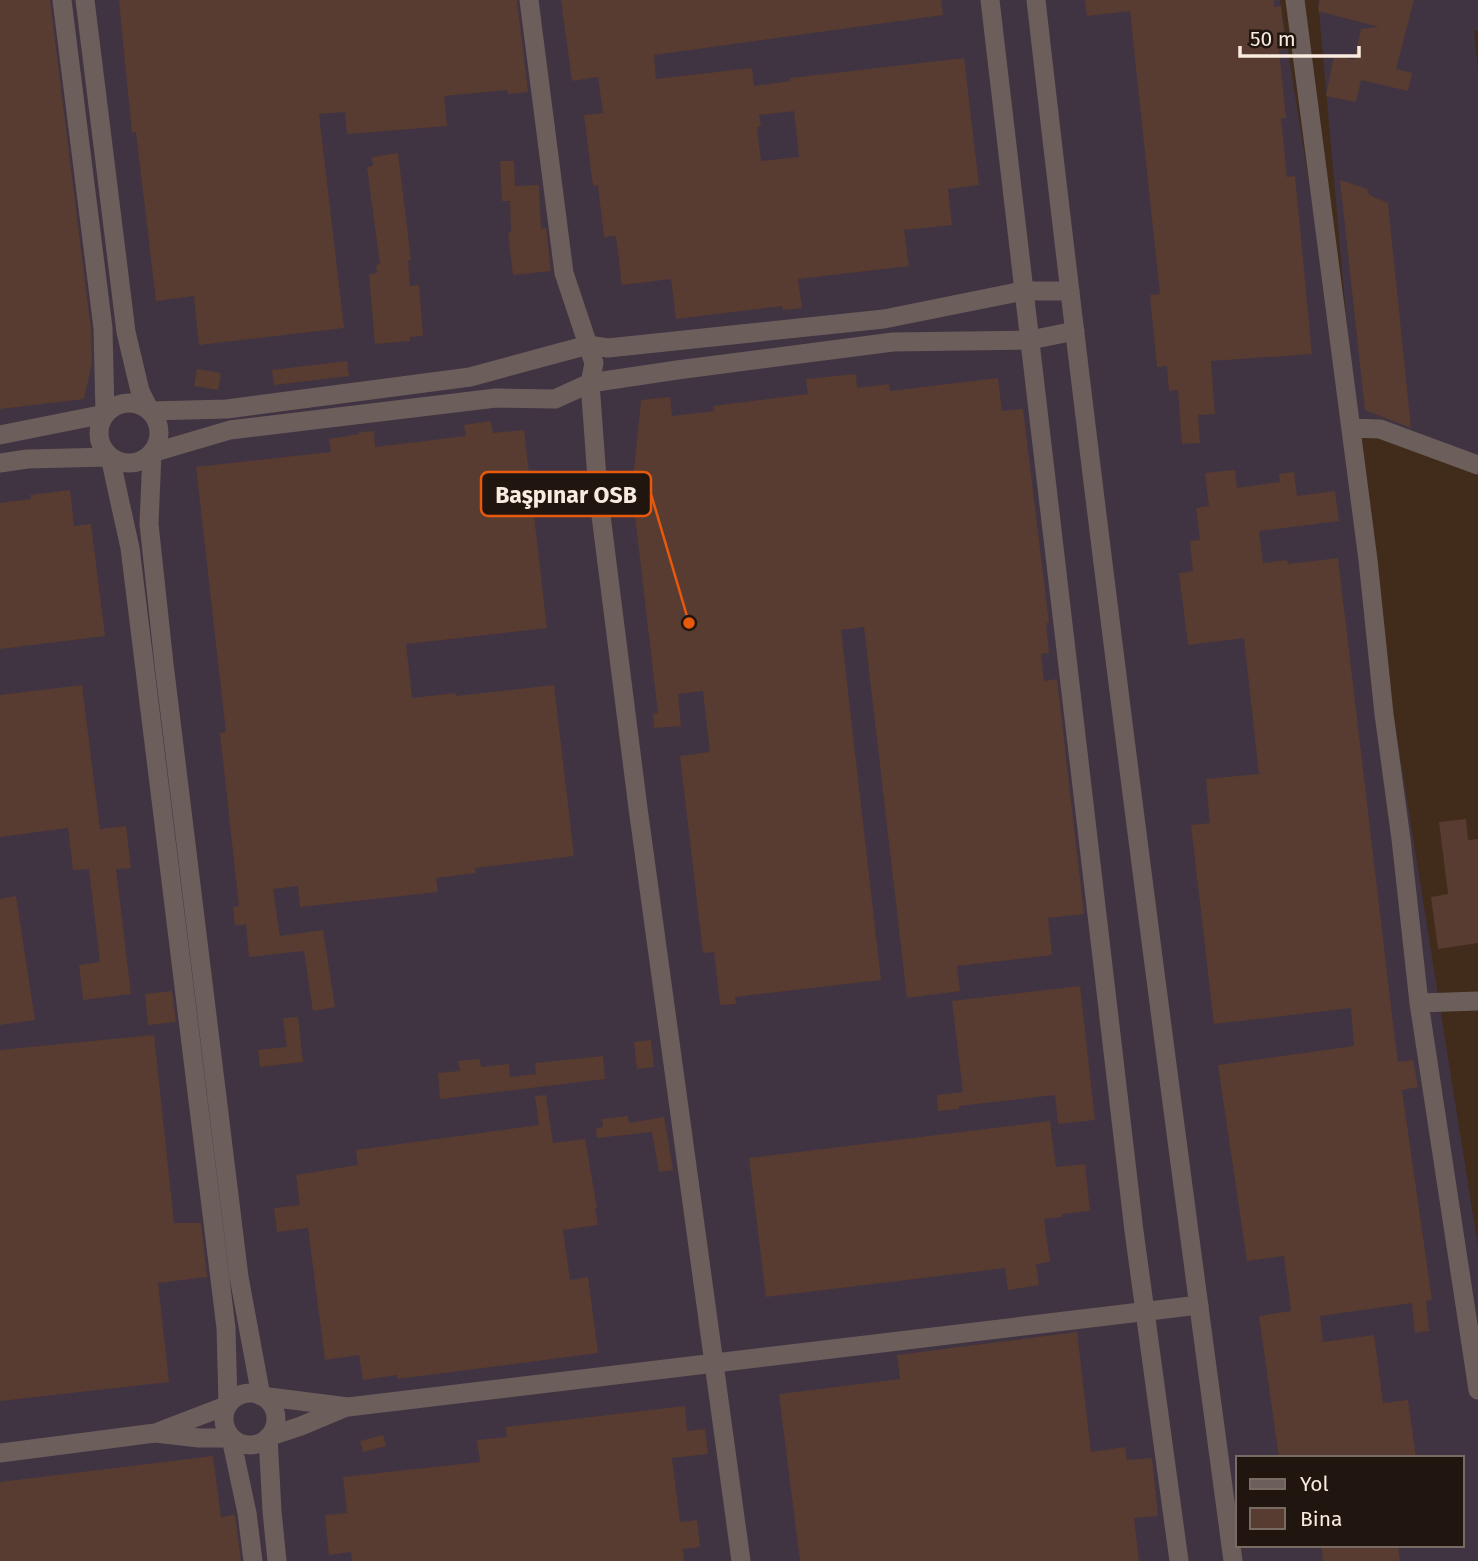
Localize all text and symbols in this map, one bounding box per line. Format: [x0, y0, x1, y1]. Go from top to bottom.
scale bar [1240, 14, 1359, 58]
text: 50 m [1250, 26, 1296, 52]
callout: Başpınar OSB [481, 472, 651, 516]
text: Başpınar OSB [495, 481, 637, 510]
legend [1236, 1456, 1464, 1547]
text: Yol [1300, 1471, 1329, 1497]
text: Bina [1300, 1506, 1342, 1532]

